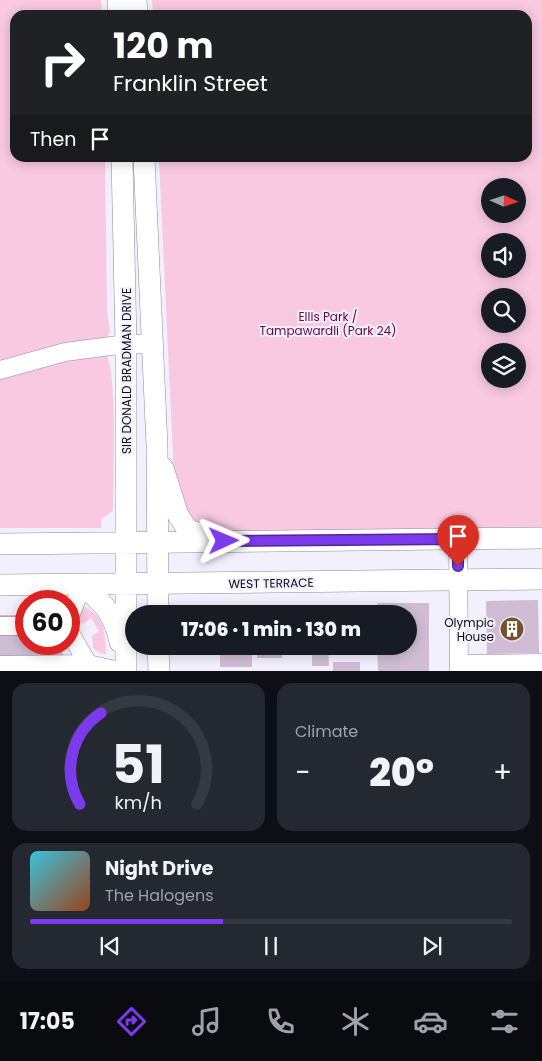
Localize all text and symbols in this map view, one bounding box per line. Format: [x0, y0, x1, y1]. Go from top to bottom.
text: 120 m [113, 21, 213, 70]
icon: right [30, 30, 95, 95]
text: Franklin Street [113, 68, 268, 99]
icon: arrive [86, 125, 114, 153]
text: Then [30, 126, 76, 153]
north arrow [481, 178, 526, 222]
map controls [481, 178, 526, 388]
button: sound [481, 233, 526, 278]
street label: SIR DONALD BRADMAN DRIVE [118, 288, 135, 454]
button: search [481, 288, 526, 333]
park label: Ellis Park / Tampawardli (Park 24) [259, 308, 397, 339]
button: layers [481, 343, 526, 388]
position arrow [197, 514, 249, 566]
pin [437, 515, 479, 566]
icon: arrive [444, 522, 472, 550]
street label: WEST TERRACE [228, 574, 314, 592]
speed limit sign: 60 [15, 590, 80, 655]
place label: Olympic House [444, 614, 494, 645]
text: 17:06 · 1 min · 130 m [181, 616, 361, 643]
building icon: Olympic House [499, 616, 525, 642]
text: Climate [295, 720, 358, 743]
text: 51 [112, 728, 165, 801]
text: 20° [369, 746, 434, 799]
text: − [295, 753, 310, 792]
text: + [493, 753, 512, 792]
text: km/h [115, 790, 162, 815]
text: Night Drive [105, 855, 214, 882]
text: The Halogens [105, 884, 213, 907]
icon: previous [96, 932, 124, 960]
icon: pause [257, 932, 285, 960]
icon: next [418, 932, 446, 960]
icon: directions [114, 1004, 149, 1039]
icon: music [189, 1004, 224, 1039]
icon: phone [263, 1004, 298, 1039]
icon: climate [338, 1004, 373, 1039]
icon: car [413, 1004, 448, 1039]
icon: filters [487, 1004, 522, 1039]
text: 17:05 [20, 1006, 75, 1037]

